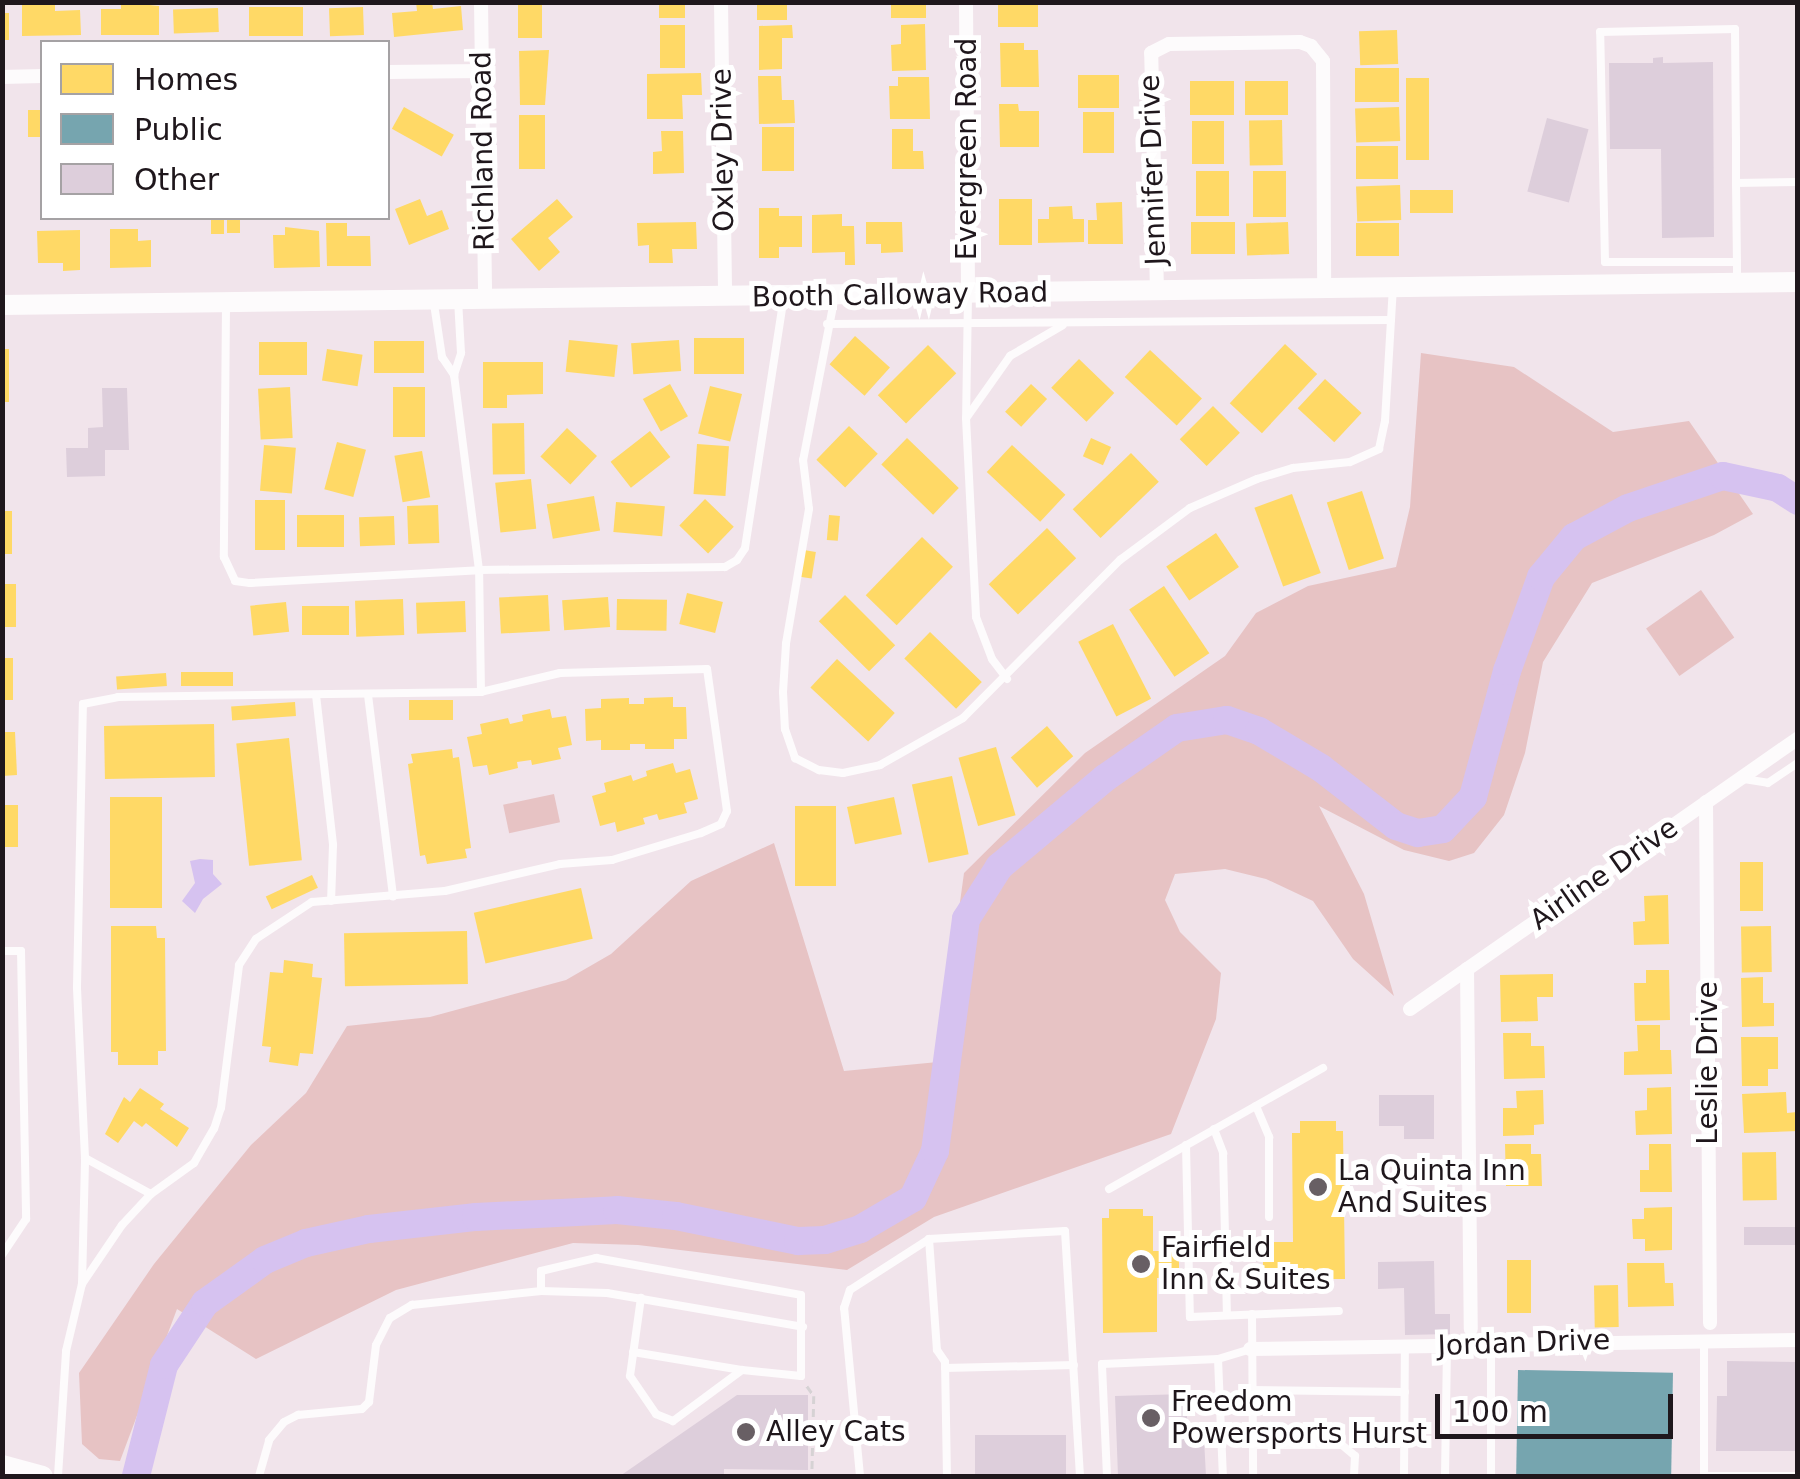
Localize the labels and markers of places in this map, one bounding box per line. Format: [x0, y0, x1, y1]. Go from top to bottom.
place label: La Quinta Inn And Suites [1338, 1154, 1526, 1220]
marker: La Quinta Inn And Suites [1307, 1176, 1329, 1198]
place label: Fairfield Inn & Suites [1161, 1231, 1330, 1297]
marker: Fairfield Inn & Suites [1130, 1253, 1152, 1275]
place label: Freedom Powersports Hurst [1171, 1385, 1427, 1451]
marker: Freedom Powersports Hurst [1140, 1407, 1162, 1429]
place label: Alley Cats [766, 1415, 906, 1449]
marker: Alley Cats [735, 1421, 757, 1443]

